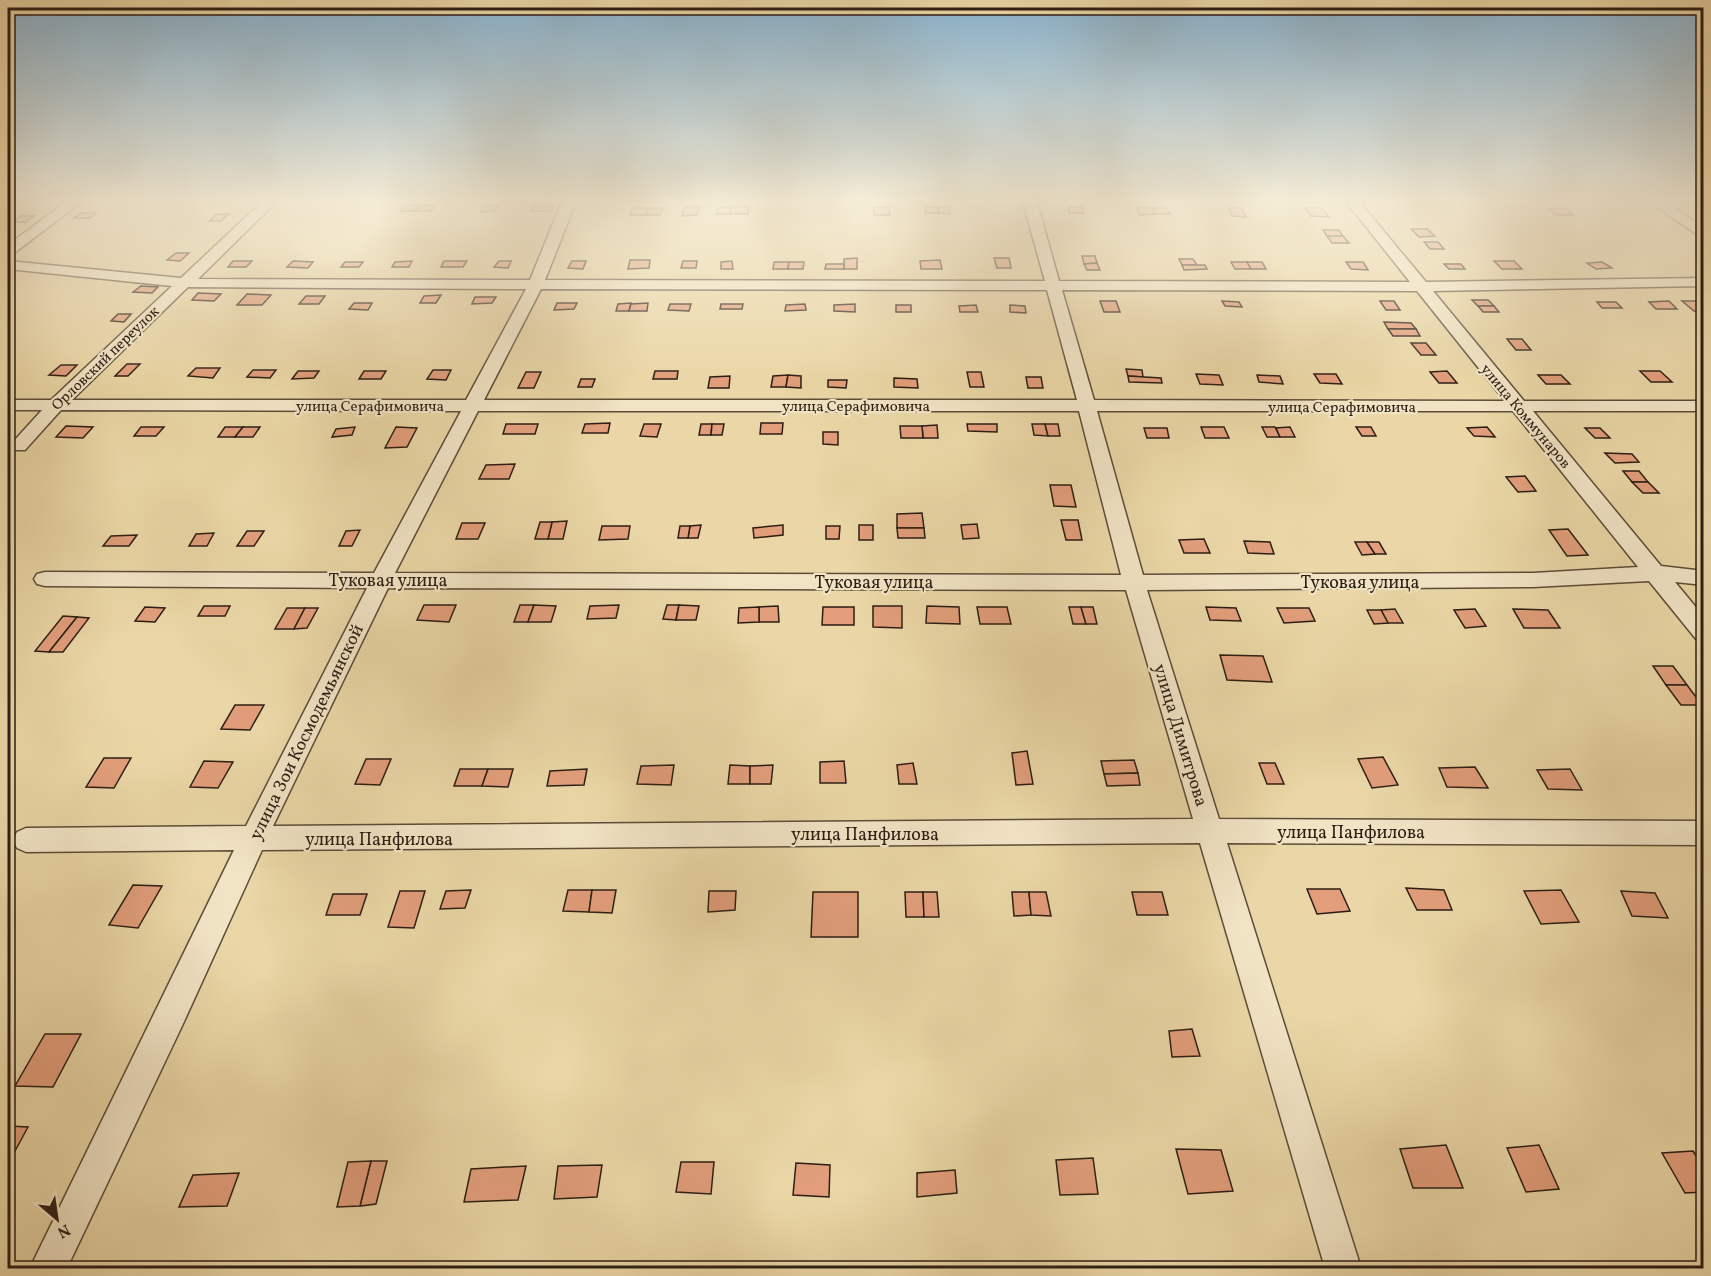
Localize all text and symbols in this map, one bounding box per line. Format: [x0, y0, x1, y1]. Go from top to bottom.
street label: Орловский переулок [47, 302, 165, 416]
street label: улица Коммунаров [1475, 360, 1575, 474]
street label: улица Серафимовича [296, 397, 444, 418]
street label: улица Серафимовича [782, 397, 930, 418]
street label: улица Серафимовича [1268, 398, 1416, 419]
street label: Туковая улица [329, 569, 447, 594]
street label: Туковая улица [815, 571, 933, 596]
street label: Туковая улица [1301, 571, 1419, 596]
street label: улица Зои Космодемьянской [244, 620, 371, 845]
street label: улица Димитрова [1146, 661, 1213, 810]
street label: улица Панфилова [1277, 821, 1425, 846]
street label: улица Панфилова [791, 823, 939, 848]
street label: улица Панфилова [305, 828, 453, 853]
north arrow [27, 1189, 87, 1249]
text: N [53, 1218, 74, 1243]

